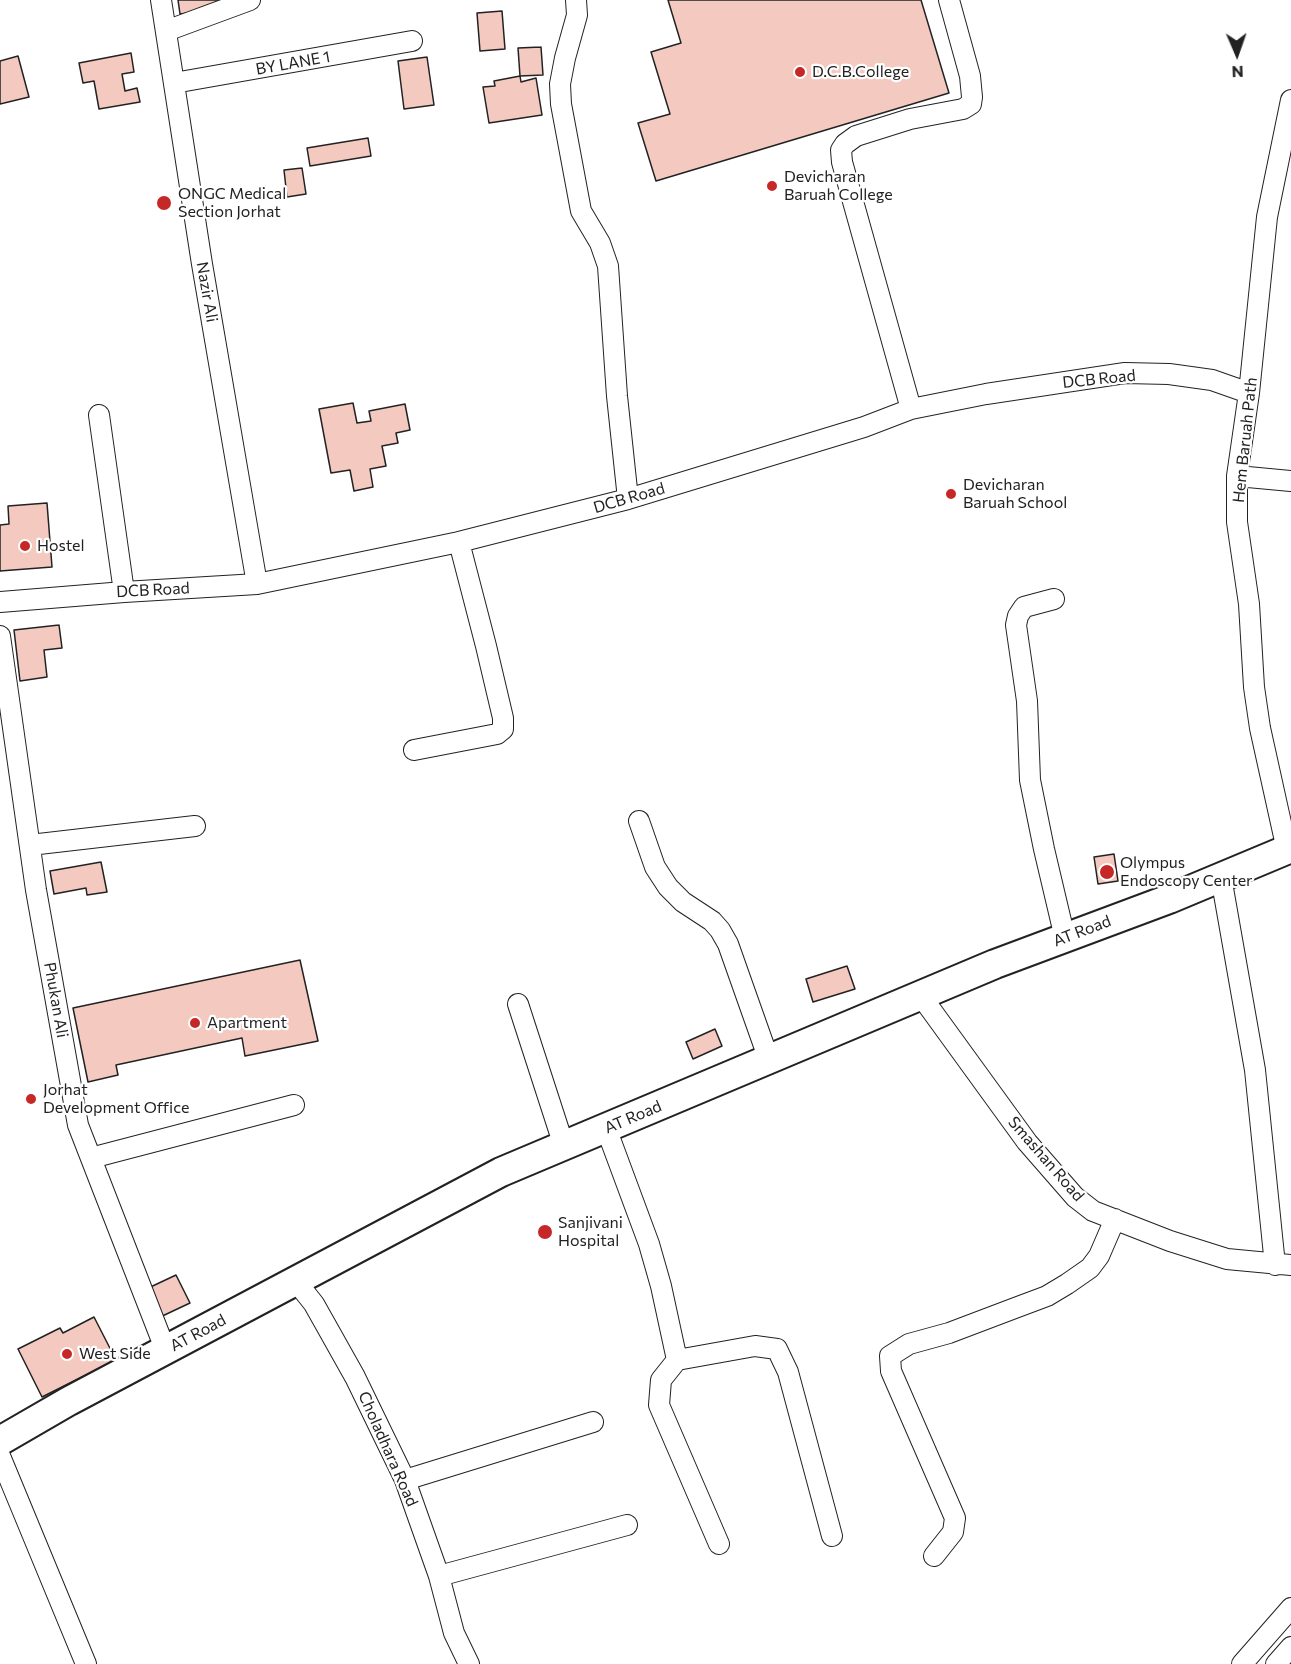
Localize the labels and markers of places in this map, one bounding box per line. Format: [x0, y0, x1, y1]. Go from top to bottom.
place label: D.C.B.College [812, 62, 909, 82]
marker: D.C.B.College [793, 65, 807, 79]
place label: Devicharan Baruah College [784, 167, 893, 205]
marker: Devicharan Baruah College [765, 179, 779, 193]
place label: ONGC Medical Section Jorhat [178, 184, 286, 222]
marker: ONGC Medical Section Jorhat [155, 194, 173, 212]
place label: Devicharan Baruah School [963, 475, 1067, 513]
marker: Devicharan Baruah School [944, 487, 958, 501]
place label: Hostel [37, 536, 85, 556]
marker: Hostel [18, 539, 32, 553]
place label: Olympus Endoscopy Center [1120, 853, 1253, 891]
marker: Olympus Endoscopy Center [1098, 863, 1116, 881]
place label: Apartment [207, 1013, 287, 1033]
marker: Apartment [188, 1016, 202, 1030]
place label: Jorhat Development Office [43, 1080, 189, 1118]
marker: Jorhat Development Office [24, 1092, 38, 1106]
place label: Sanjivani Hospital [558, 1213, 623, 1251]
marker: Sanjivani Hospital [536, 1223, 554, 1241]
place label: West Side [79, 1344, 151, 1364]
marker: West Side [60, 1347, 74, 1361]

